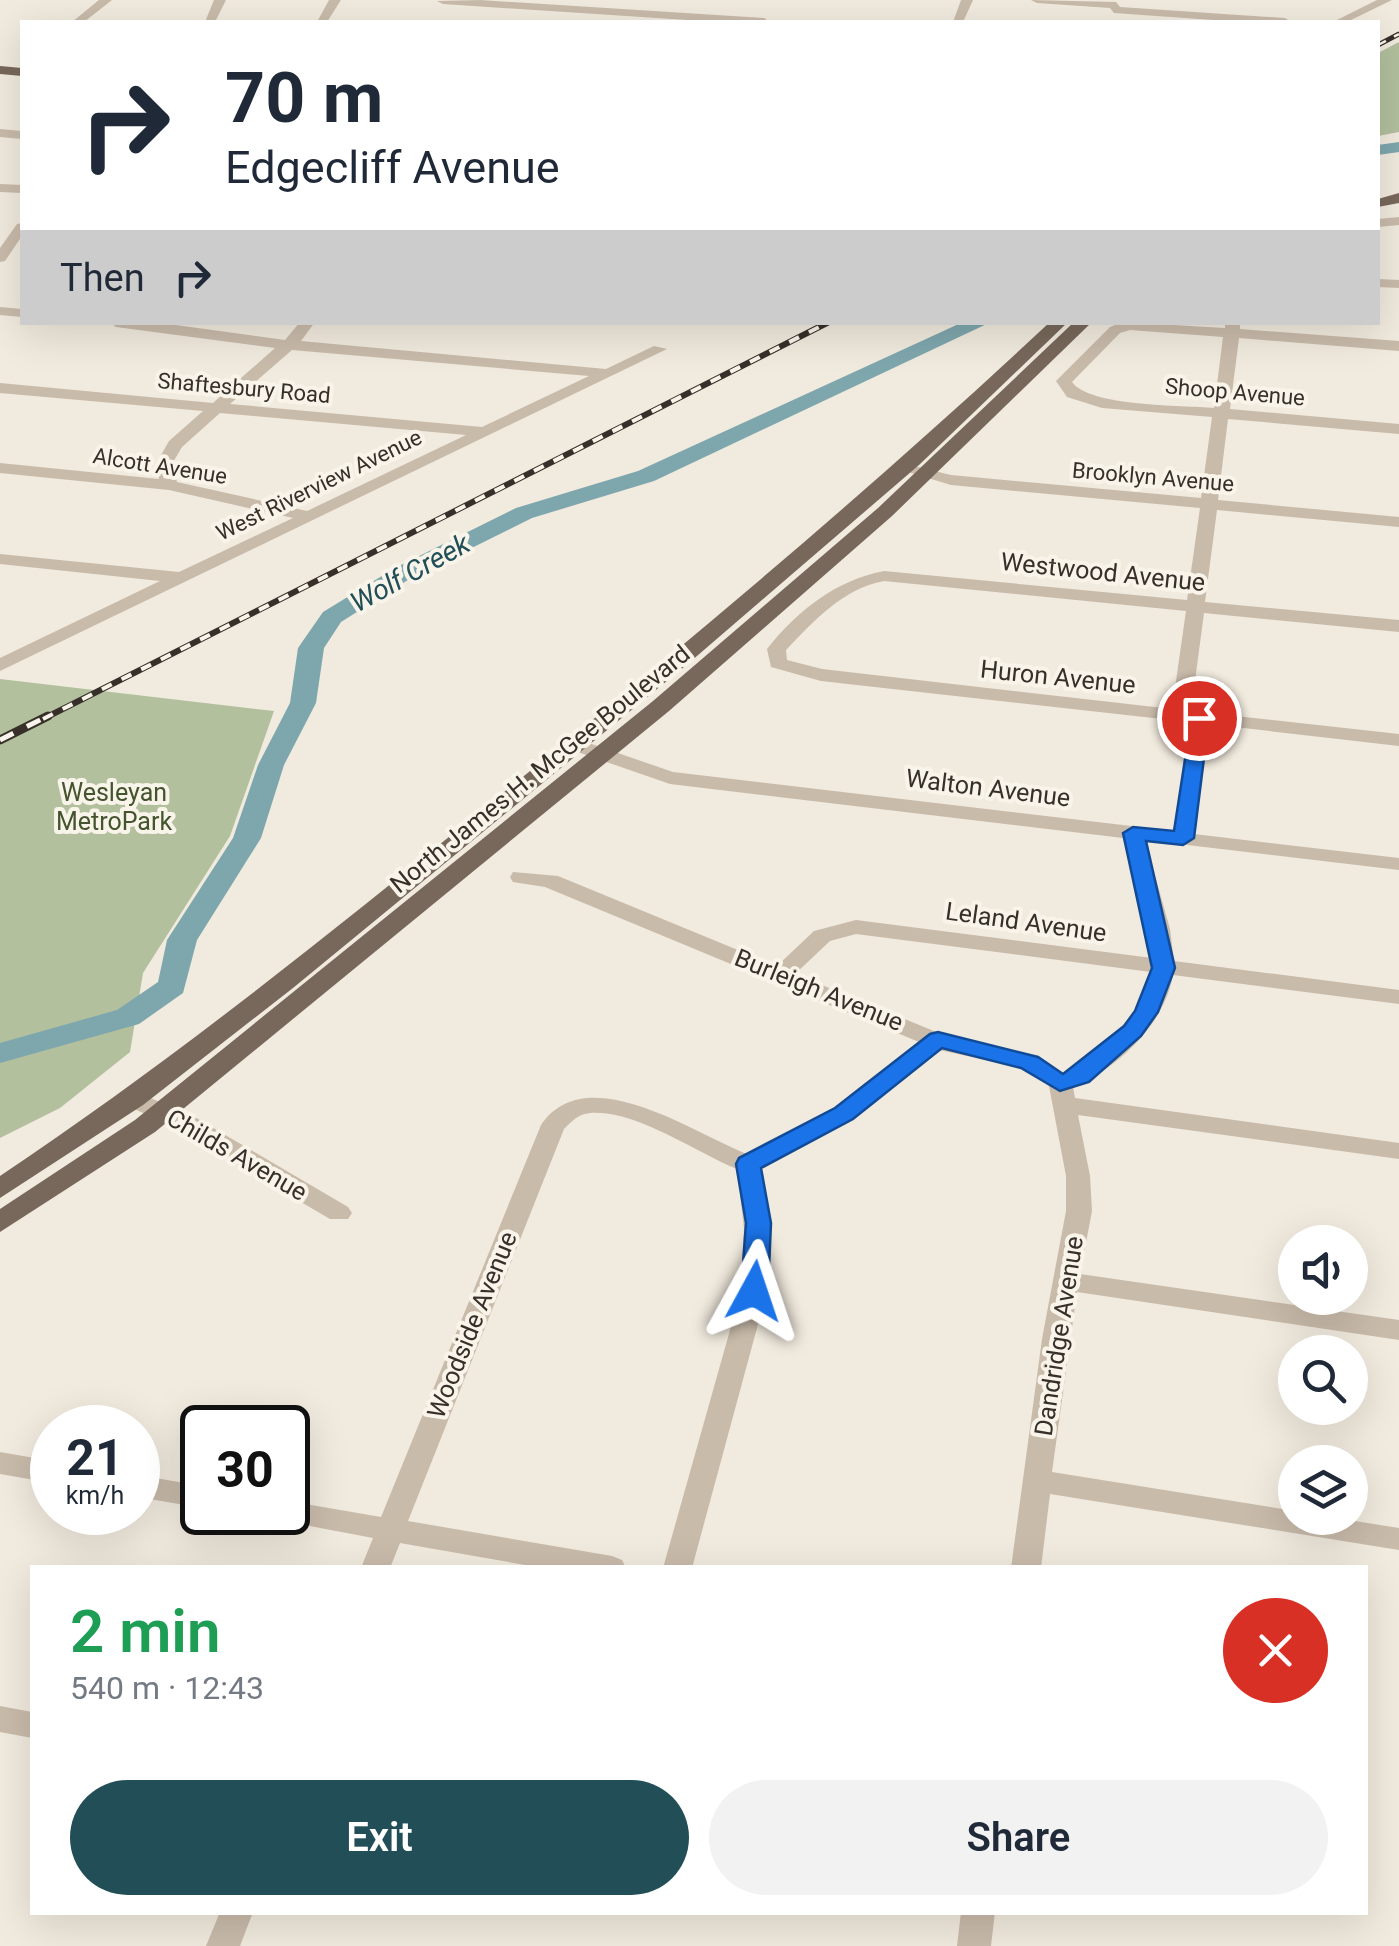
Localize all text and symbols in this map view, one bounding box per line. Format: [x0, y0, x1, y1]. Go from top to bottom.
text: 70 m [225, 57, 383, 139]
icon: right [60, 60, 190, 190]
text: Edgecliff Avenue [225, 141, 560, 194]
icon: right [165, 250, 220, 305]
text: Then [60, 256, 145, 300]
street label: Shaftesbury Road [156, 368, 332, 408]
street label: Shoop Avenue [1164, 373, 1306, 411]
street label: West Riverview Avenue [212, 424, 426, 546]
street label: Alcott Avenue [91, 443, 229, 489]
street label: Brooklyn Avenue [1071, 457, 1235, 497]
water label: Wolf Creek [345, 526, 476, 619]
street label: Westwood Avenue [999, 547, 1207, 597]
street label: North James H. McGee Boulevard [384, 639, 696, 899]
street label: Huron Avenue [979, 654, 1137, 700]
pin [1157, 676, 1242, 761]
icon: arrive [1172, 691, 1227, 746]
street label: Walton Avenue [904, 764, 1072, 812]
park label: Wesleyan MetroPark [56, 778, 172, 836]
street label: Leland Avenue [944, 896, 1108, 948]
street label: Burleigh Avenue [731, 943, 907, 1037]
street label: Childs Avenue [162, 1103, 312, 1207]
map controls [1278, 1225, 1368, 1535]
button: sound [1278, 1225, 1368, 1315]
street label: Woodside Avenue [421, 1227, 523, 1423]
street label: Dandridge Avenue [1029, 1234, 1089, 1438]
position arrow [702, 1239, 806, 1343]
button: search [1278, 1335, 1368, 1425]
speed limit sign: 30 [180, 1405, 310, 1535]
text: 21 [66, 1429, 124, 1487]
button: layers [1278, 1445, 1368, 1535]
text: km/h [66, 1481, 124, 1510]
text: 2 min [70, 1596, 220, 1667]
button: close [1223, 1598, 1328, 1703]
text: 540 m · 12:43 [70, 1669, 264, 1707]
button: Exit [70, 1780, 689, 1895]
button: Share [709, 1780, 1328, 1895]

